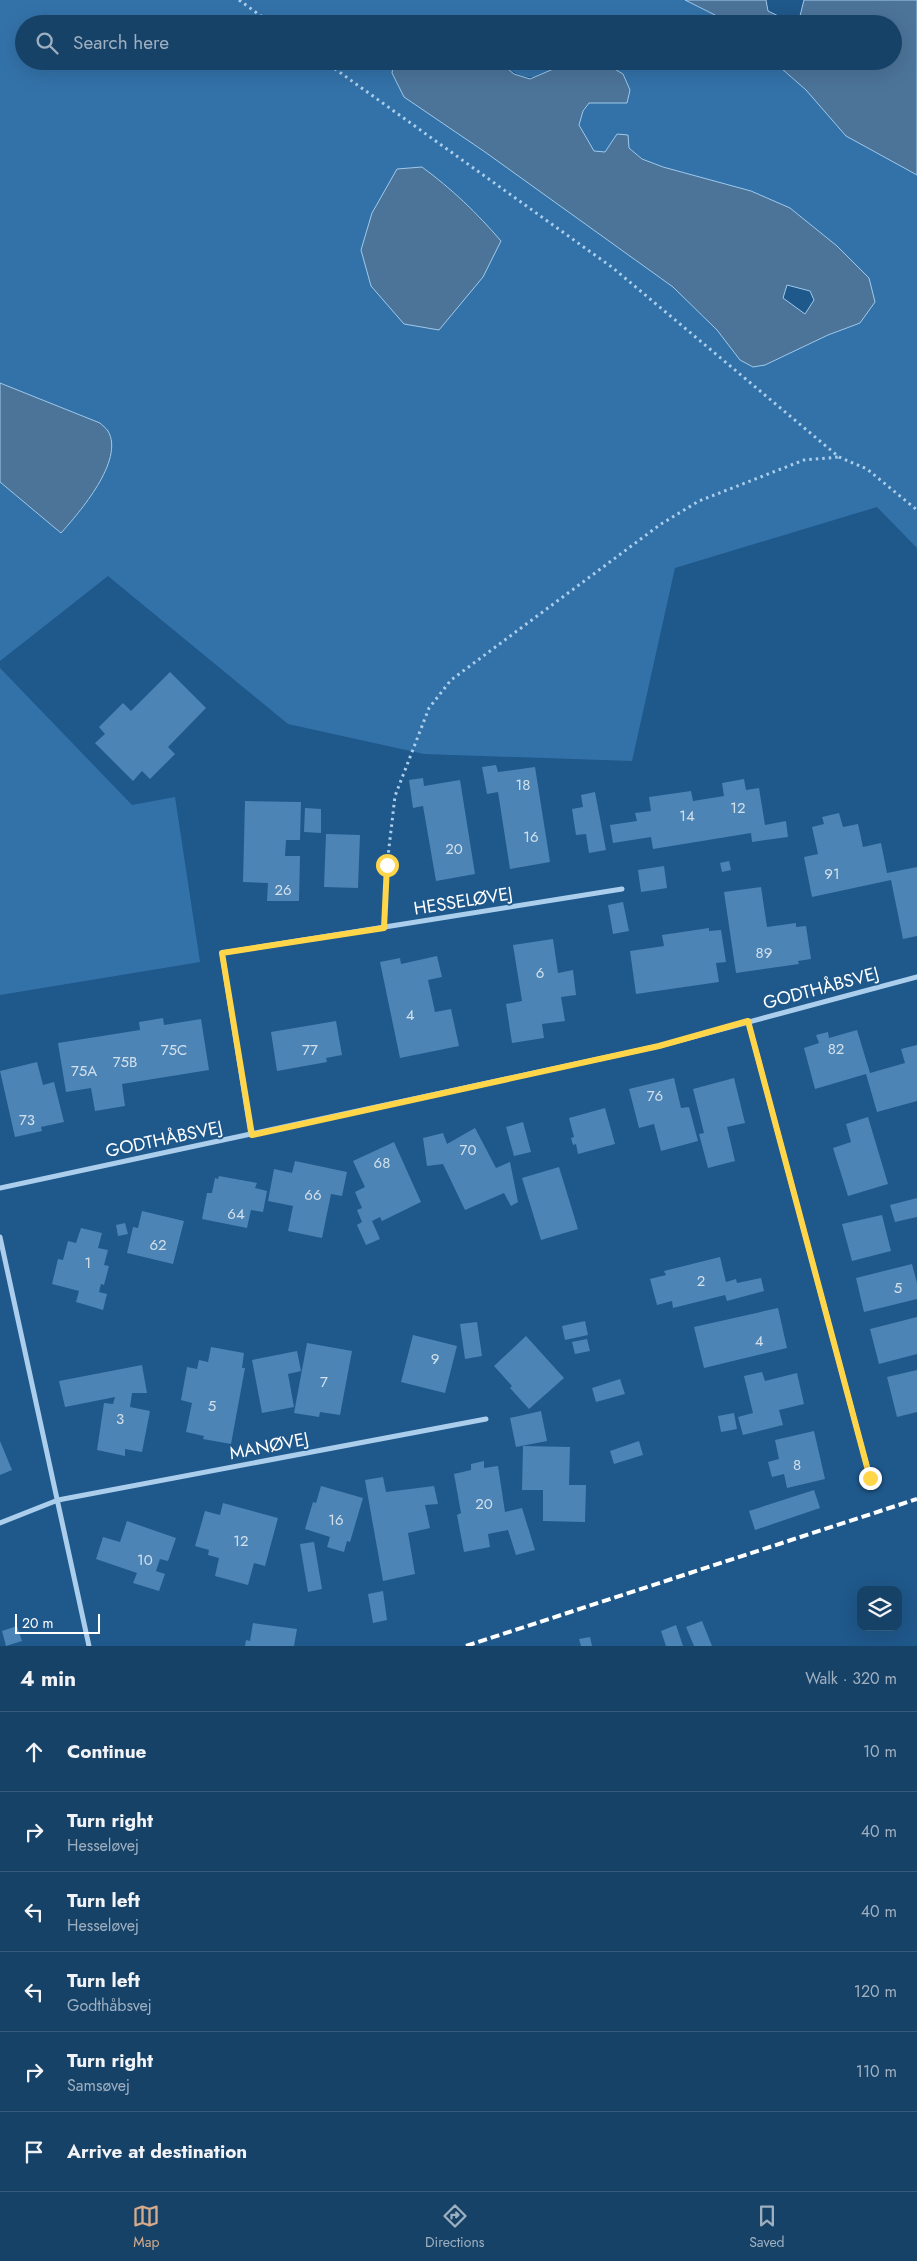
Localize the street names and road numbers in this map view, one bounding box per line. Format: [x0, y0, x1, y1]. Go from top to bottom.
street label: HESSELØVEJ [412, 880, 514, 922]
street label: GODTHÅBSVEJ [760, 960, 882, 1016]
street label: GODTHÅBSVEJ [103, 1114, 225, 1164]
street label: MANØVEJ [227, 1426, 311, 1466]

